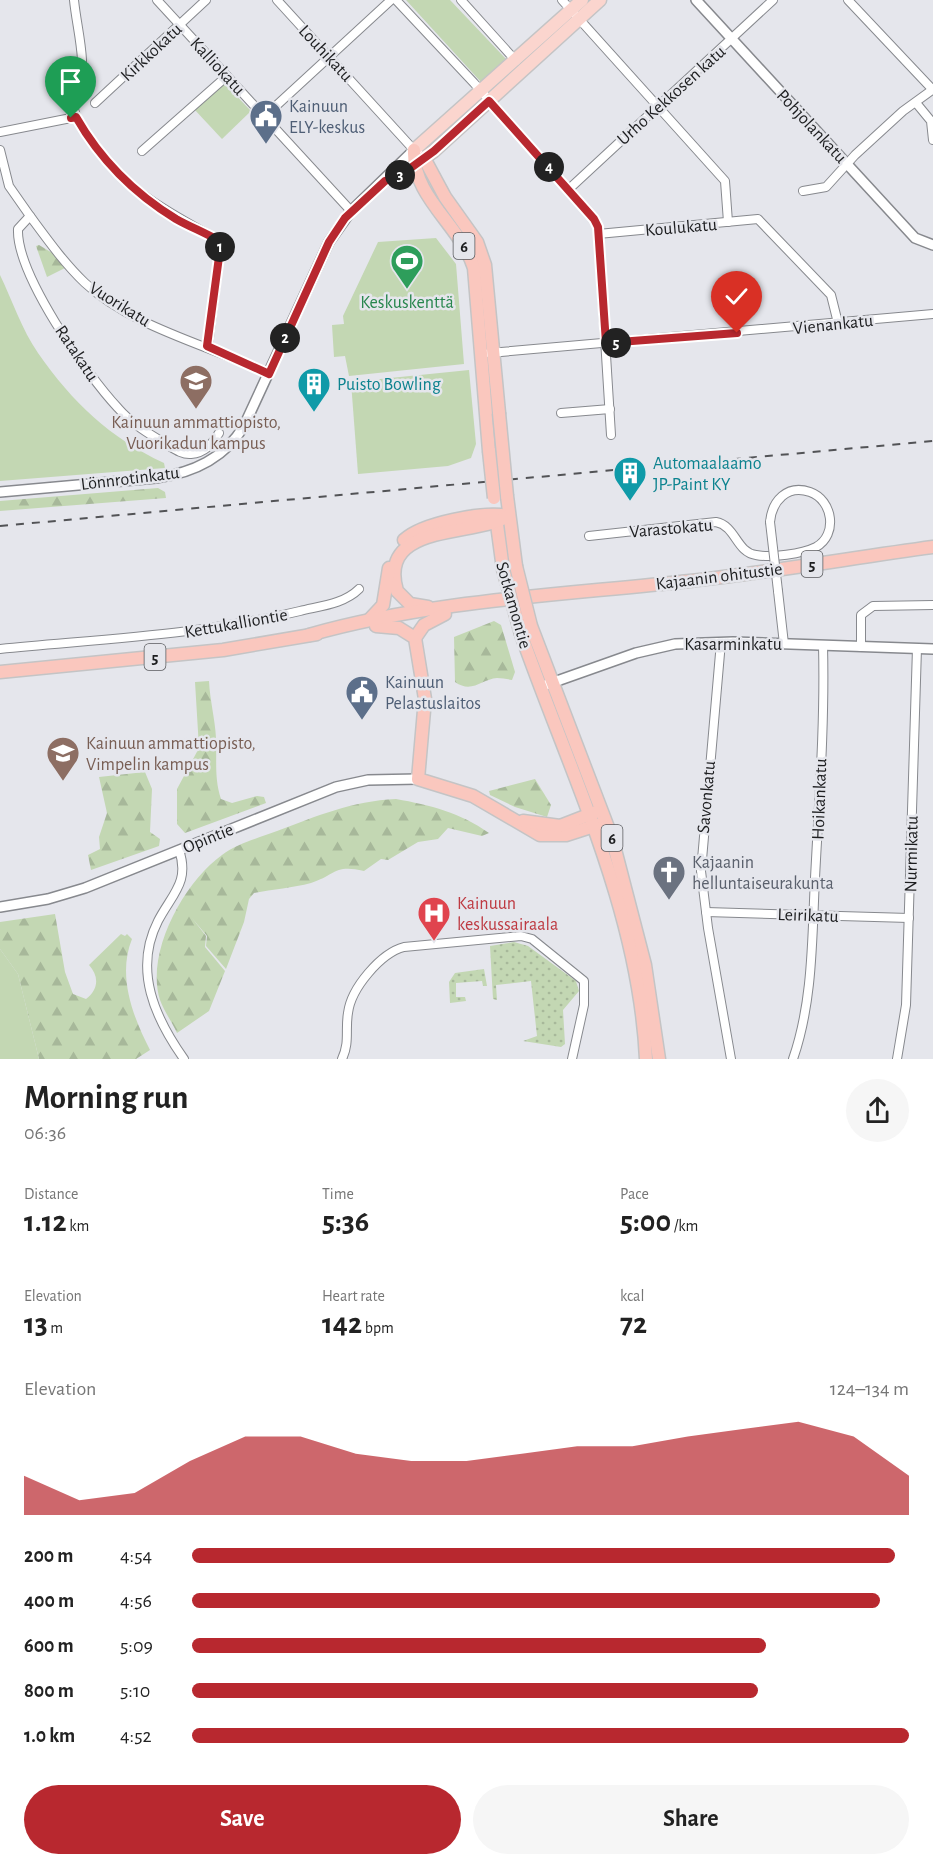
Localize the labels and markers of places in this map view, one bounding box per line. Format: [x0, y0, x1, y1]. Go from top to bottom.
pin [45, 56, 96, 118]
public building icon: Kainuun ELY-keskus [248, 98, 284, 145]
place label: Kainuun ELY-keskus [289, 98, 365, 137]
pin: 4 [534, 152, 564, 182]
pin: 3 [385, 160, 415, 190]
pin: 1 [205, 232, 235, 262]
sports icon: Keskuskenttä [389, 243, 425, 290]
pin [711, 271, 762, 333]
place label: Keskuskenttä [360, 294, 454, 312]
pin: 2 [270, 323, 300, 353]
pin: 5 [601, 328, 631, 358]
school or university icon: Kainuun ammattiopisto, Vuorikadun kampus [178, 363, 214, 410]
building icon: Puisto Bowling [296, 366, 332, 413]
place label: Puisto Bowling [337, 376, 441, 394]
place label: Kainuun ammattiopisto, Vuorikadun kampus [111, 414, 281, 453]
building icon: Automaalaamo JP-Paint KY [612, 455, 648, 502]
place label: Automaalaamo JP-Paint KY [653, 455, 762, 494]
public building icon: Kainuun Pelastuslaitos [344, 674, 380, 721]
place label: Kainuun Pelastuslaitos [385, 674, 481, 713]
school or university icon: Kainuun ammattiopisto, Vimpelin kampus [45, 735, 81, 782]
place label: Kainuun ammattiopisto, Vimpelin kampus [86, 735, 256, 774]
church icon: Kajaanin helluntaiseurakunta [651, 854, 687, 901]
place label: Kajaanin helluntaiseurakunta [692, 854, 834, 893]
hospital icon: Kainuun keskussairaala [416, 895, 452, 942]
place label: Kainuun keskussairaala [457, 895, 558, 934]

